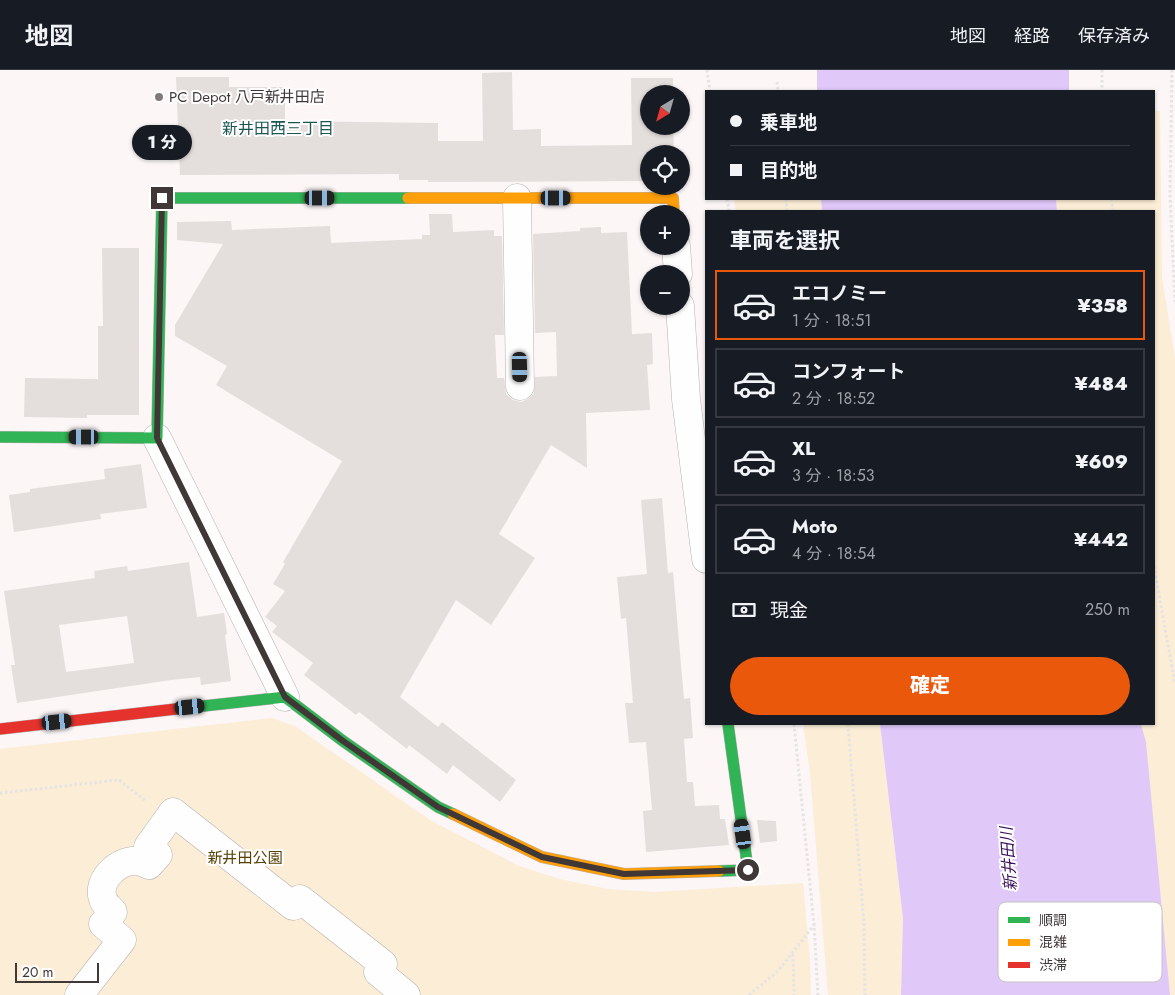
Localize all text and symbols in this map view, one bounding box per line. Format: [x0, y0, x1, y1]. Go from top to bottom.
text: 地図 [25, 18, 73, 53]
text: 地図 [950, 23, 986, 49]
text: 経路 [1014, 23, 1050, 49]
text: 保存済み [1078, 23, 1150, 49]
north arrow [640, 85, 690, 135]
map controls [640, 85, 690, 315]
place label: PC Depot 八戸新井田店 [169, 86, 325, 108]
marker: PC Depot 八戸新井田店 [153, 91, 165, 103]
text: 乗車地 [760, 109, 817, 136]
district label: 新井田西三丁目 [222, 117, 334, 140]
callout: 1 分 [132, 126, 192, 160]
text: 1 分 [147, 131, 177, 154]
button: locate [640, 145, 690, 195]
text: 目的地 [760, 157, 817, 184]
route end [151, 187, 173, 209]
car [305, 191, 335, 206]
car [541, 191, 571, 206]
button: + [640, 205, 690, 255]
text: 車両を選択 [730, 224, 840, 256]
button: − [640, 265, 690, 315]
text: エコノミー [792, 280, 887, 307]
icon: car [732, 283, 777, 328]
text: ¥358 [1077, 292, 1128, 319]
text: 1 分 · 18:51 [792, 309, 871, 332]
car [512, 352, 527, 382]
text: コンフォート [792, 358, 905, 385]
icon: car [732, 361, 777, 406]
text: ¥484 [1075, 370, 1128, 397]
text: 2 分 · 18:52 [792, 387, 875, 410]
car [69, 430, 99, 445]
text: XL [792, 435, 815, 462]
icon: car [732, 439, 777, 484]
text: ¥609 [1075, 448, 1128, 475]
text: 3 分 · 18:53 [792, 464, 874, 487]
text: Moto [792, 513, 837, 540]
icon: car [732, 517, 777, 562]
text: ¥442 [1074, 526, 1128, 553]
text: 4 分 · 18:54 [792, 542, 876, 565]
icon: cash [730, 596, 758, 624]
text: 現金 [770, 597, 808, 624]
text: 250 m [1085, 598, 1130, 621]
button: 確定 [730, 657, 1130, 715]
car [174, 698, 205, 716]
car [41, 713, 72, 731]
car [733, 818, 752, 850]
water label: 新井田川 [995, 824, 1022, 892]
park label: 新井田公園 [207, 847, 283, 869]
route start [737, 859, 759, 881]
legend [998, 902, 1162, 982]
text: 順調 [1039, 910, 1067, 930]
text: 混雑 [1039, 932, 1067, 952]
text: 渋滞 [1039, 955, 1067, 975]
scale bar [15, 960, 99, 983]
text: 20 m [22, 962, 54, 982]

